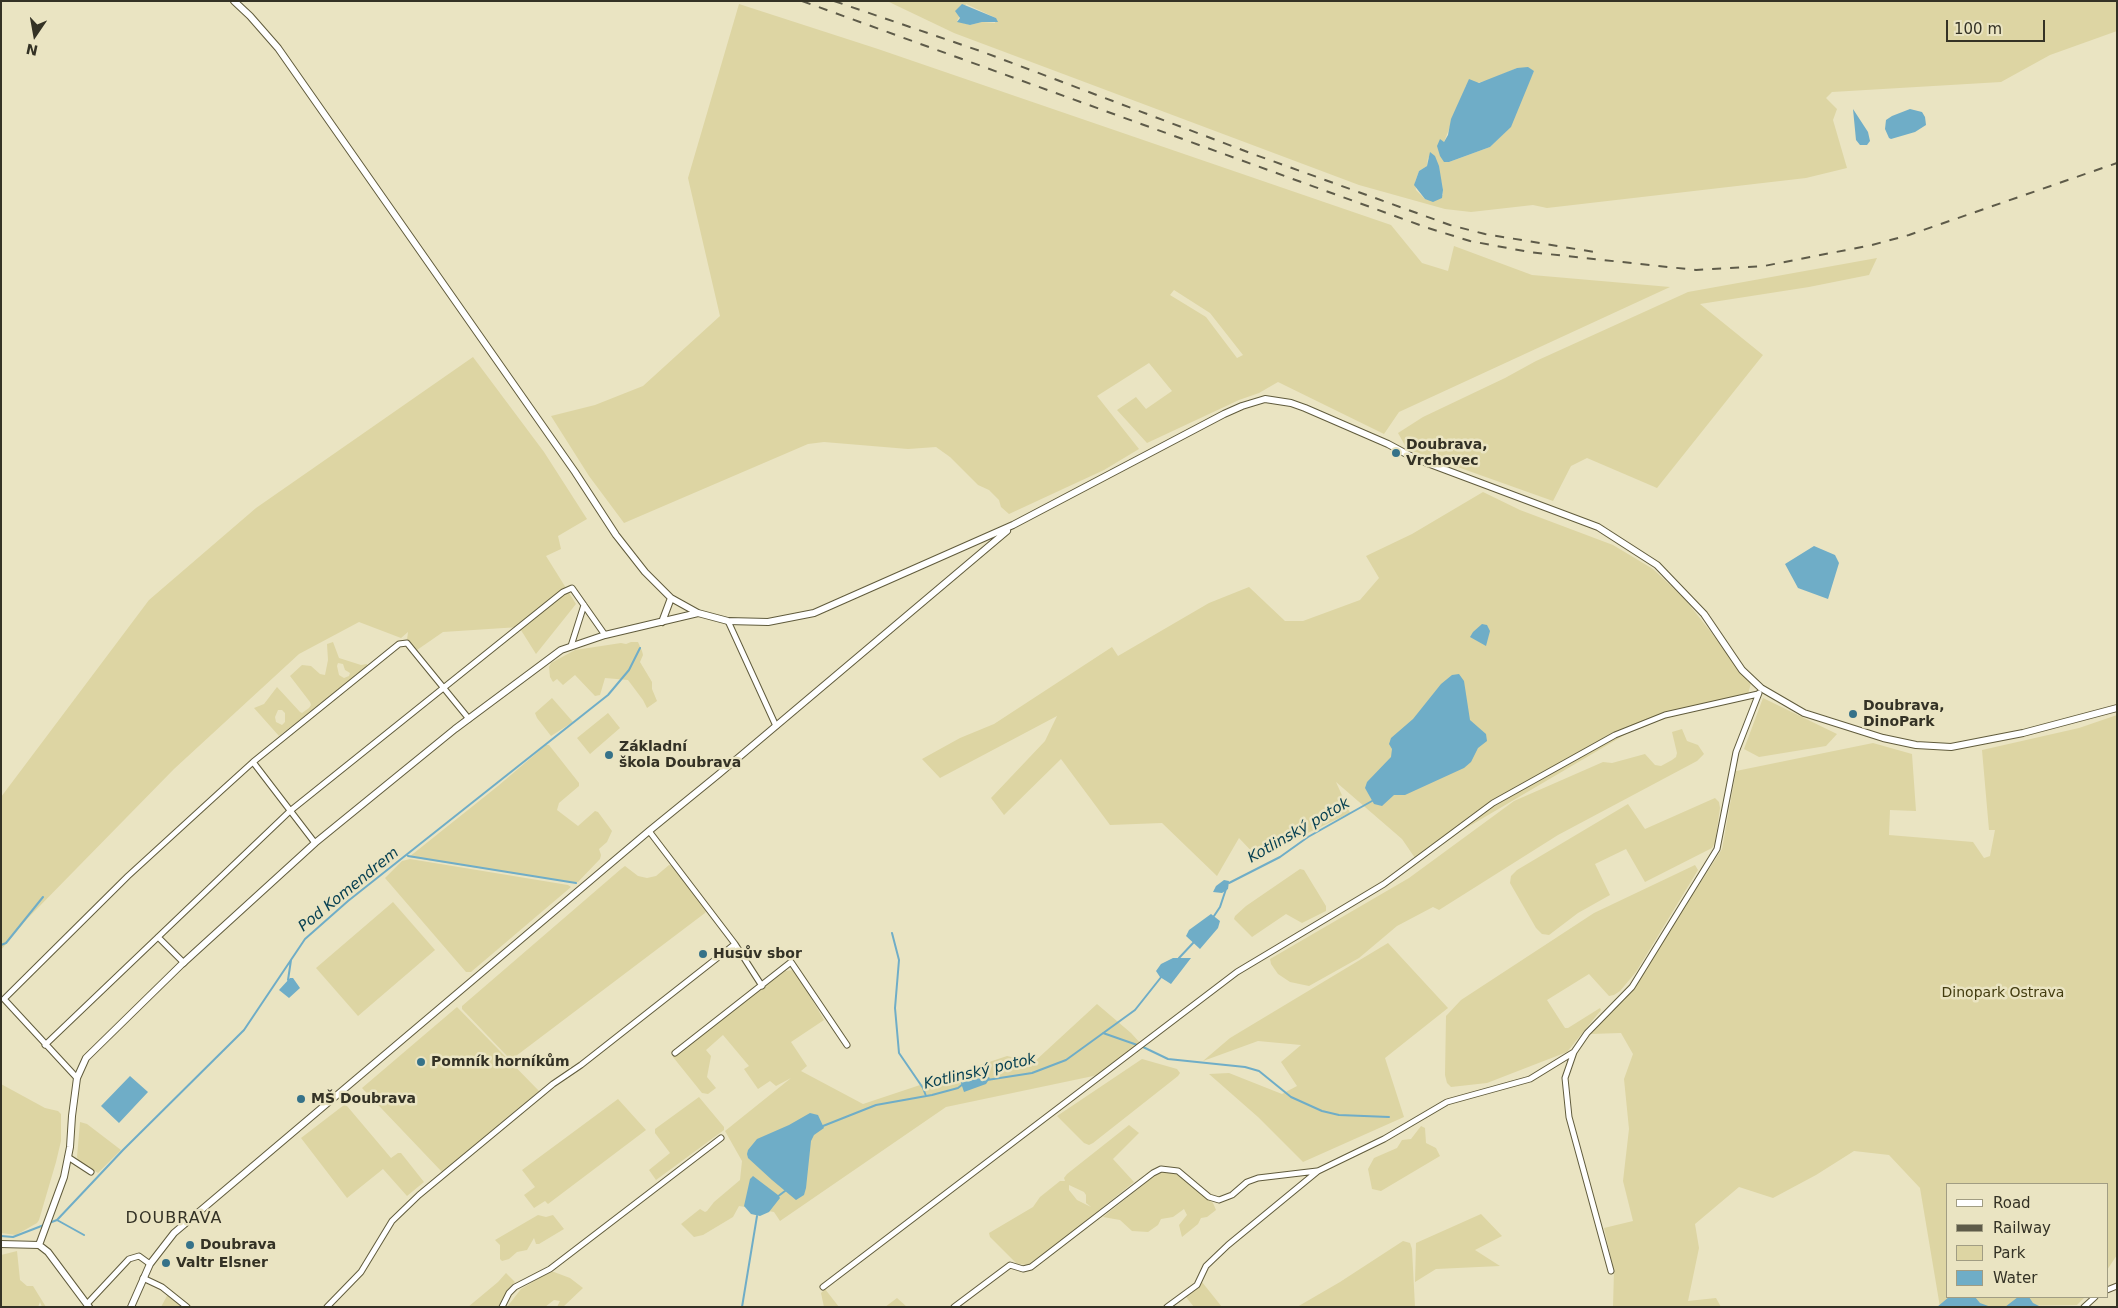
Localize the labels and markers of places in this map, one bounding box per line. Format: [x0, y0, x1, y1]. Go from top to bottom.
place label: Doubrava, Vrchovec [1406, 437, 1487, 470]
marker: Doubrava, Vrchovec [1390, 447, 1402, 459]
place label: Doubrava, DinoPark [1863, 698, 1944, 730]
marker: Doubrava, DinoPark [1847, 708, 1859, 720]
place label: Základní škola Doubrava [619, 739, 741, 772]
marker: Základní škola Doubrava [603, 749, 615, 761]
place label: Husův sbor [713, 946, 802, 962]
marker: Husův sbor [697, 948, 709, 960]
place label: Pomník horníkům [431, 1054, 570, 1070]
marker: Pomník horníkům [415, 1056, 427, 1068]
place label: MŠ Doubrava [311, 1091, 416, 1107]
marker: MŠ Doubrava [295, 1093, 307, 1105]
place label: Doubrava [200, 1237, 276, 1253]
marker: Doubrava [184, 1239, 196, 1251]
place label: Valtr Elsner [176, 1255, 268, 1271]
marker: Valtr Elsner [160, 1257, 172, 1269]

